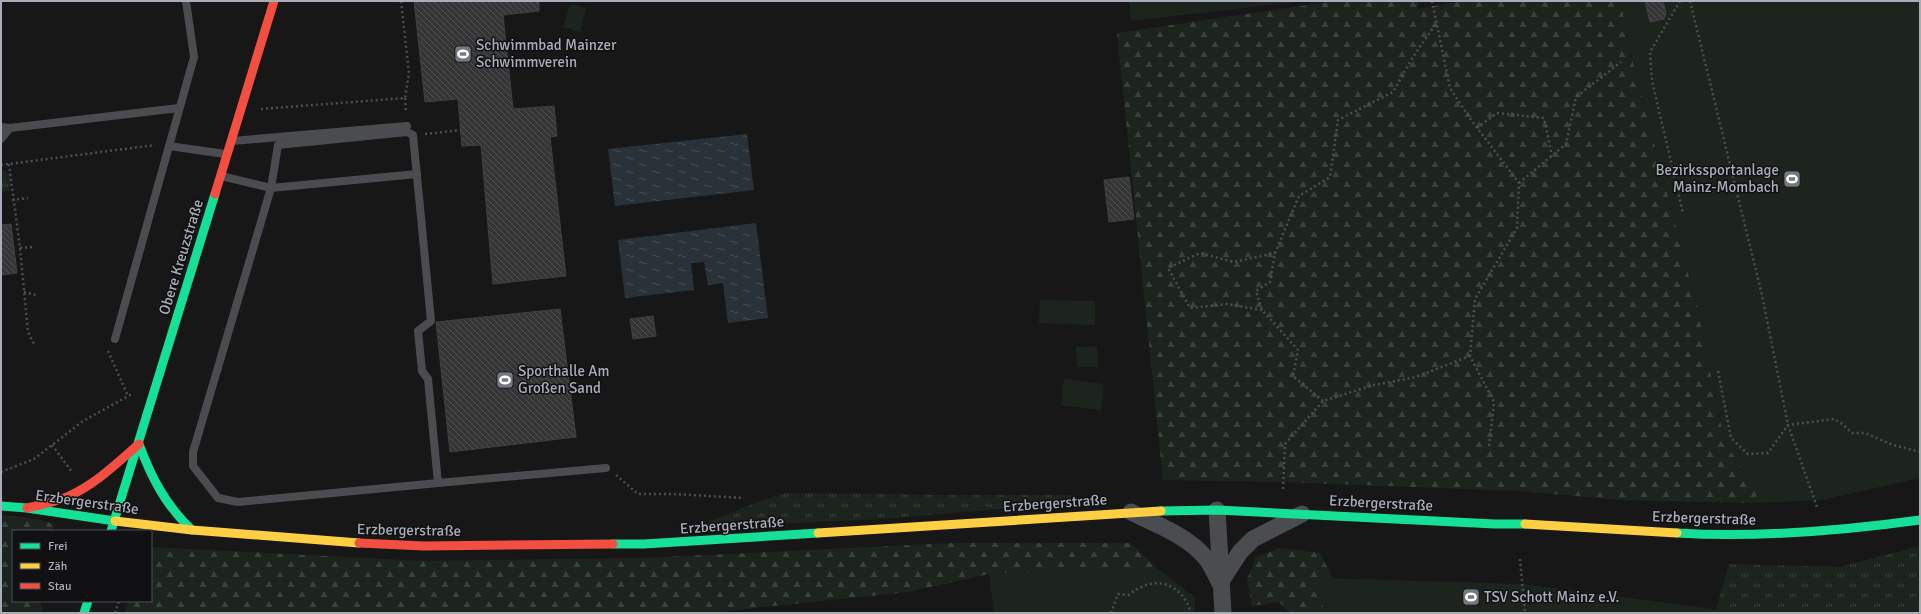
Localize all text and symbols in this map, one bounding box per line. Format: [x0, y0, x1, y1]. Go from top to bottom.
place label: Schwimmbad Mainzer Schwimmverein [476, 36, 617, 71]
sports icon: Schwimmbad Mainzer Schwimmverein [453, 44, 473, 64]
place label: Bezirkssportanlage Mainz-Mombach [1655, 161, 1779, 196]
sports icon: Bezirkssportanlage Mainz-Mombach [1782, 169, 1802, 189]
street label: Obere Kreuzstraße [155, 197, 207, 317]
place label: Sporthalle Am Großen Sand [518, 362, 609, 397]
sports icon: Sporthalle Am Großen Sand [495, 370, 515, 390]
street label: Erzbergerstraße [34, 486, 140, 518]
street label: Erzbergerstraße [1002, 490, 1108, 516]
street label: Erzbergerstraße [1328, 491, 1434, 515]
street label: Erzbergerstraße [1652, 507, 1756, 529]
street label: Erzbergerstraße [679, 512, 785, 538]
street label: Erzbergerstraße [357, 520, 461, 540]
legend [12, 530, 152, 602]
text: Frei [48, 539, 67, 554]
text: Zäh [48, 559, 67, 574]
text: Stau [48, 579, 72, 594]
sports icon: TSV Schott Mainz e.V. [1461, 587, 1481, 607]
place label: TSV Schott Mainz e.V. [1484, 588, 1620, 606]

